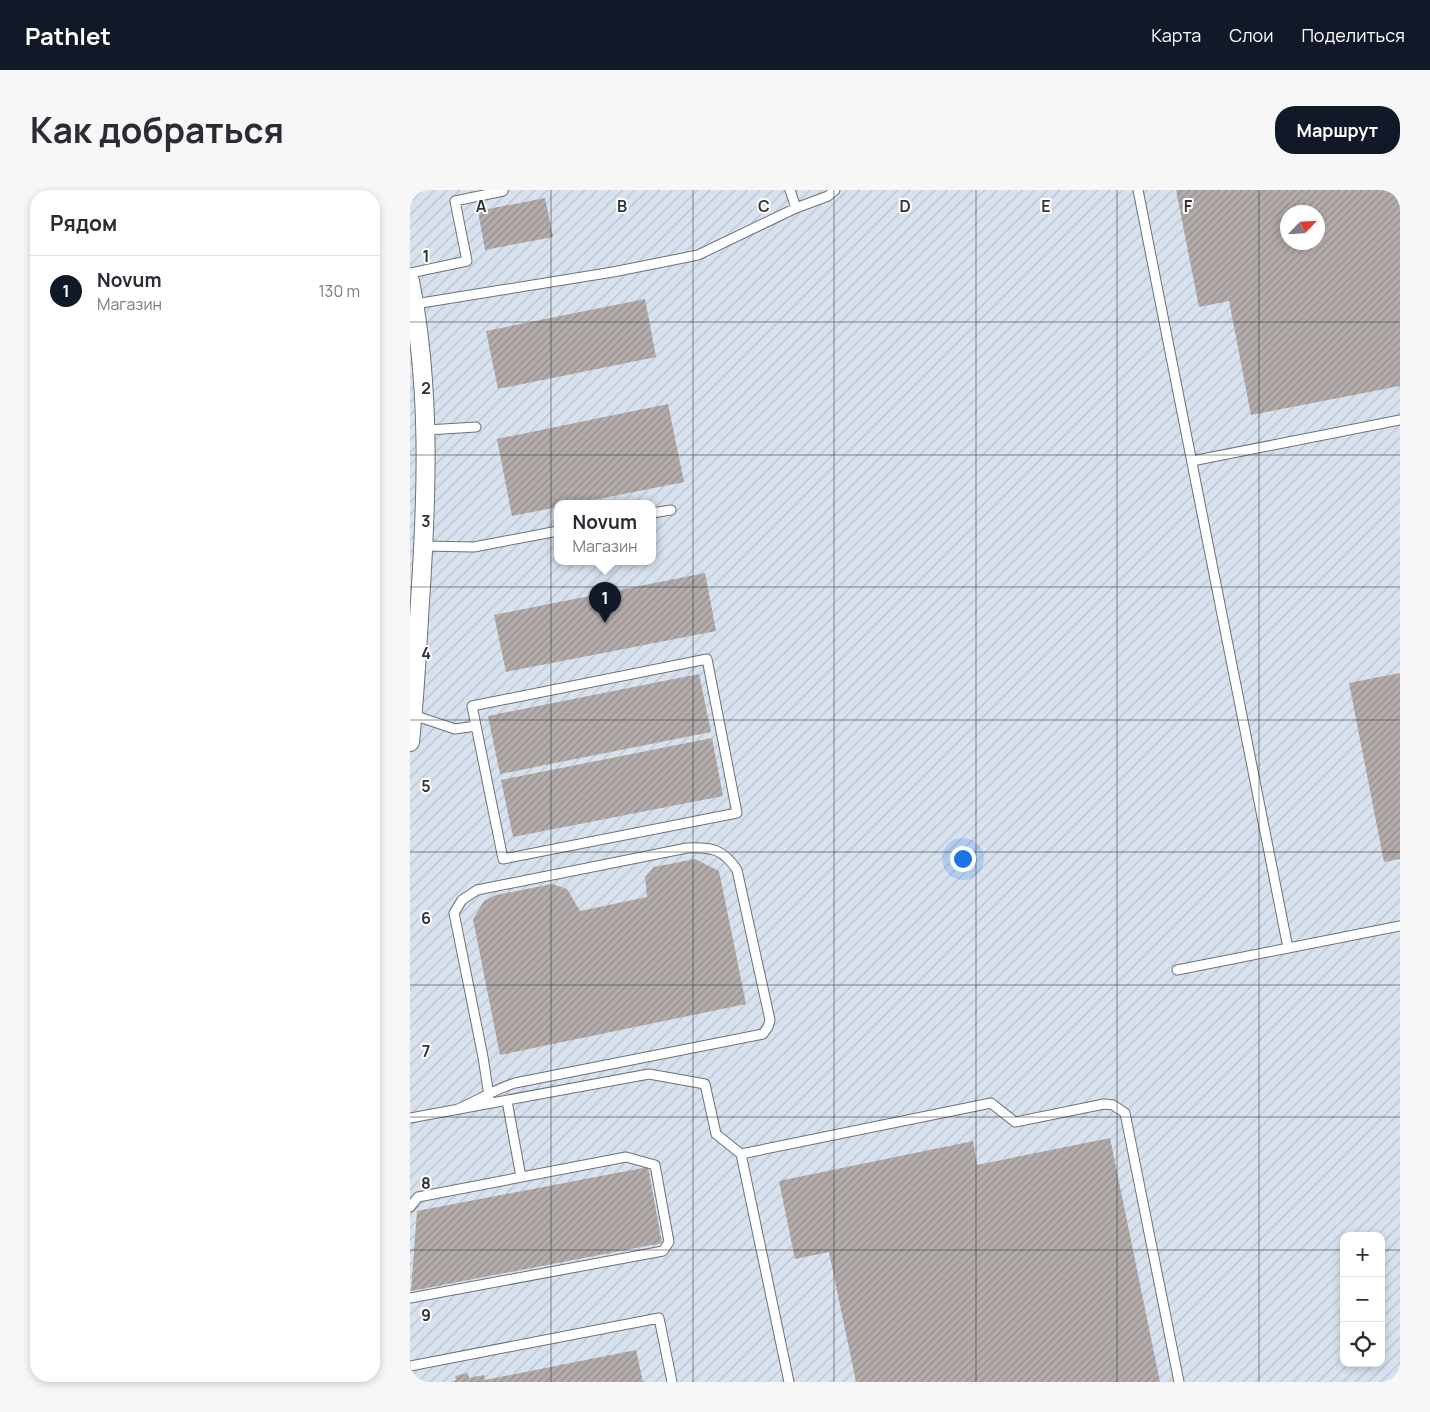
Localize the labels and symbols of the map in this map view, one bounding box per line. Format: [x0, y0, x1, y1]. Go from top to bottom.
text: A [476, 195, 487, 217]
text: B [617, 195, 627, 217]
text: C [758, 195, 770, 217]
text: D [899, 195, 911, 217]
text: E [1041, 195, 1051, 217]
text: F [1184, 195, 1193, 217]
north arrow [1280, 205, 1325, 250]
text: 1 [422, 245, 430, 267]
text: 2 [421, 377, 431, 399]
text: 3 [421, 510, 431, 532]
pin: 1 [589, 582, 621, 623]
text: 4 [421, 642, 431, 664]
text: 5 [421, 775, 431, 797]
your location [950, 846, 976, 872]
text: 6 [421, 907, 431, 929]
text: 7 [422, 1040, 430, 1062]
text: 8 [421, 1172, 431, 1194]
text: 9 [421, 1304, 431, 1326]

